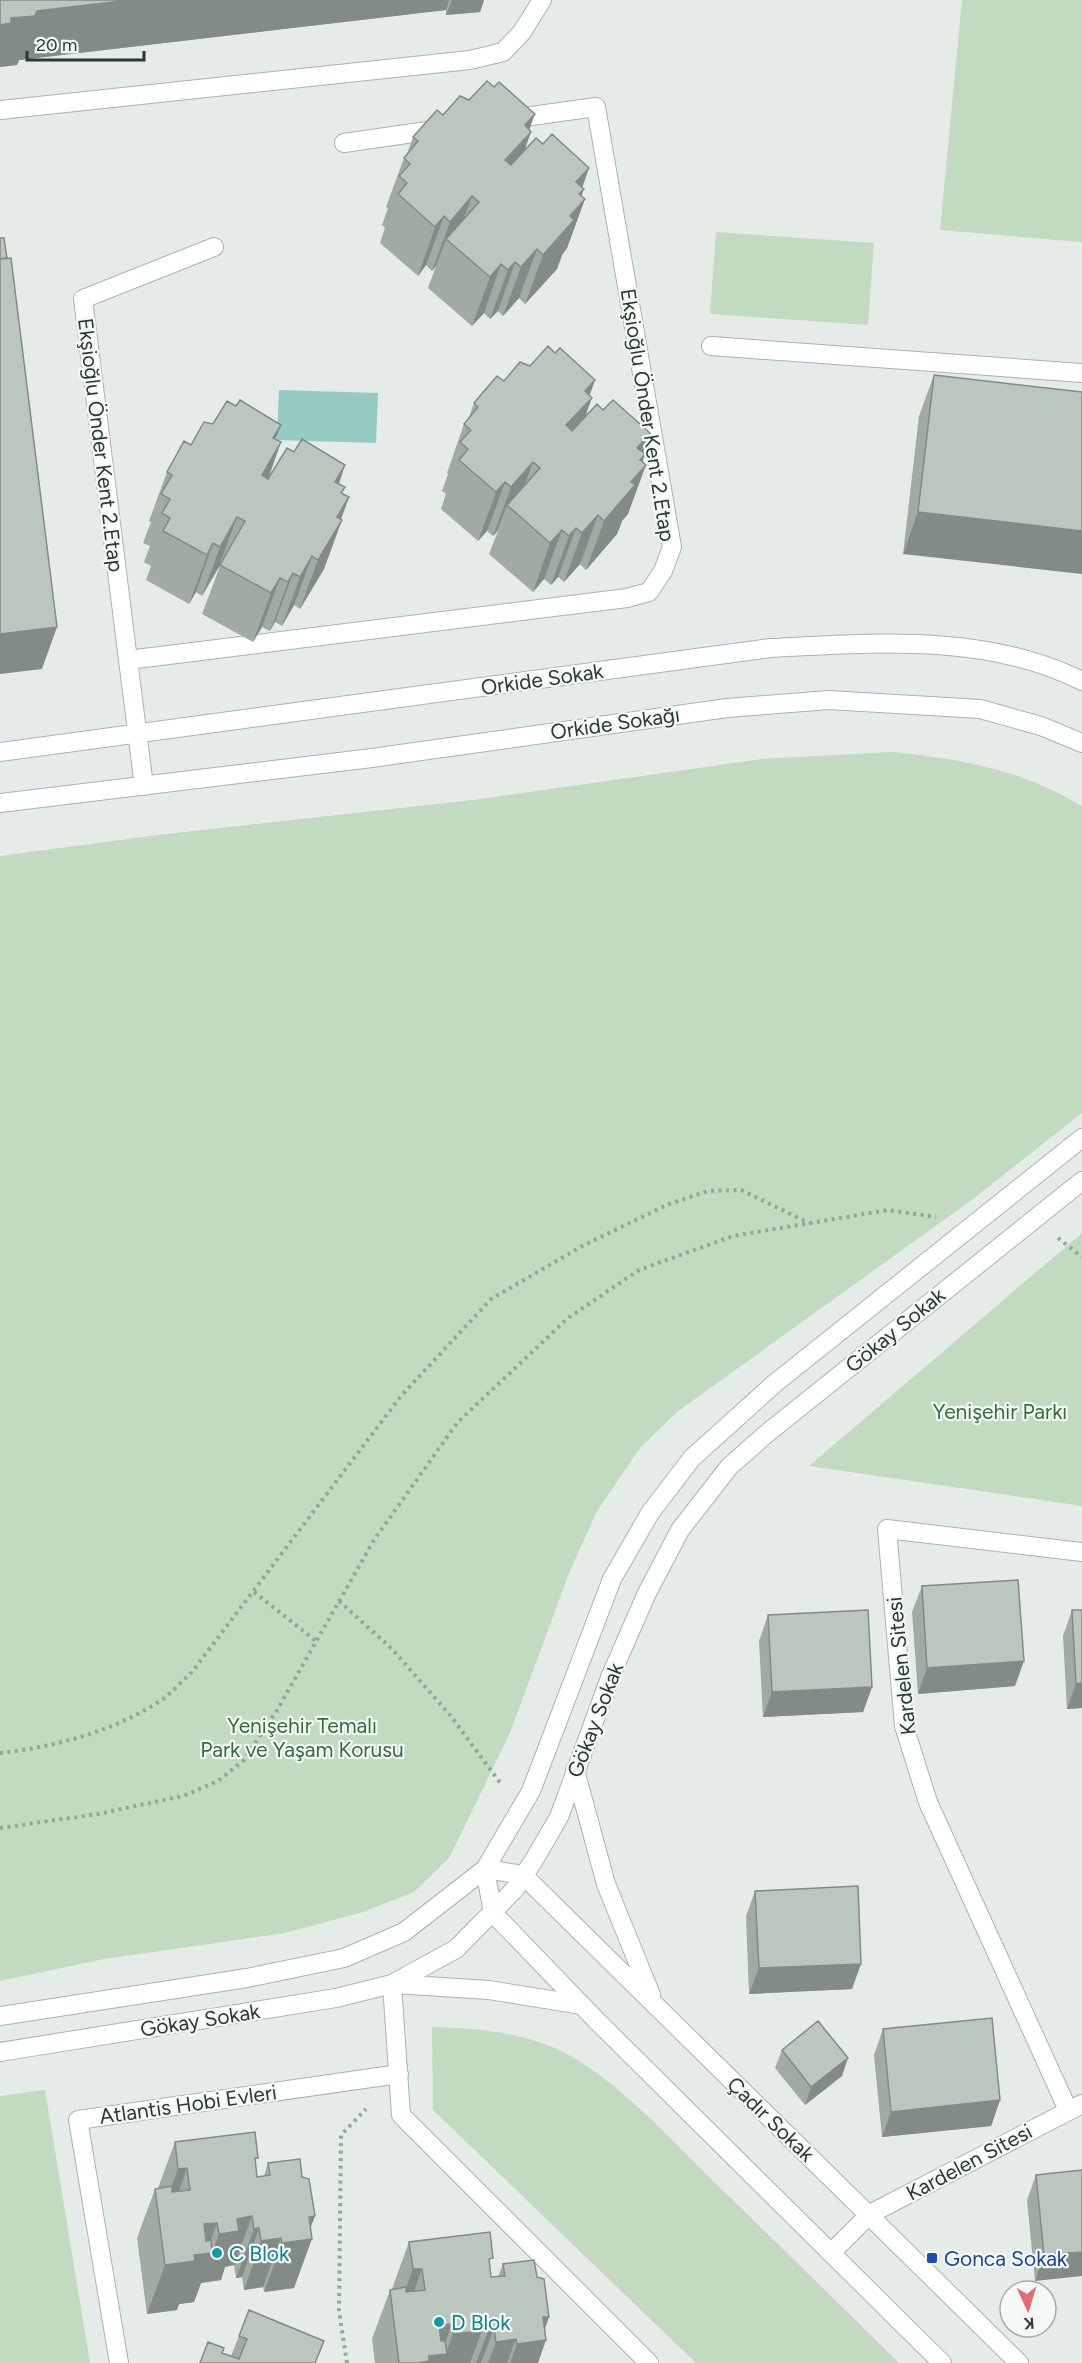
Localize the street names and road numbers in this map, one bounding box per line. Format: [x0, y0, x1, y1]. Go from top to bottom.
street label: Ekşioğlu Önder Kent 2.Etap [616, 287, 680, 543]
street label: Ekşioğlu Önder Kent 2.Etap [73, 316, 129, 574]
street label: Orkide Sokak [479, 658, 606, 700]
street label: Orkide Sokağı [549, 702, 681, 744]
street label: Gökay Sokak [840, 1282, 950, 1378]
street label: Kardelen Sitesi [881, 1596, 921, 1736]
street label: Gökay Sokak [562, 1658, 629, 1781]
street label: Gökay Sokak [138, 1998, 262, 2042]
street label: Çadır Sokak [722, 2071, 820, 2167]
street label: Atlantis Hobi Evleri [98, 2079, 278, 2129]
street label: Kardelen Sitesi [902, 2118, 1036, 2206]

